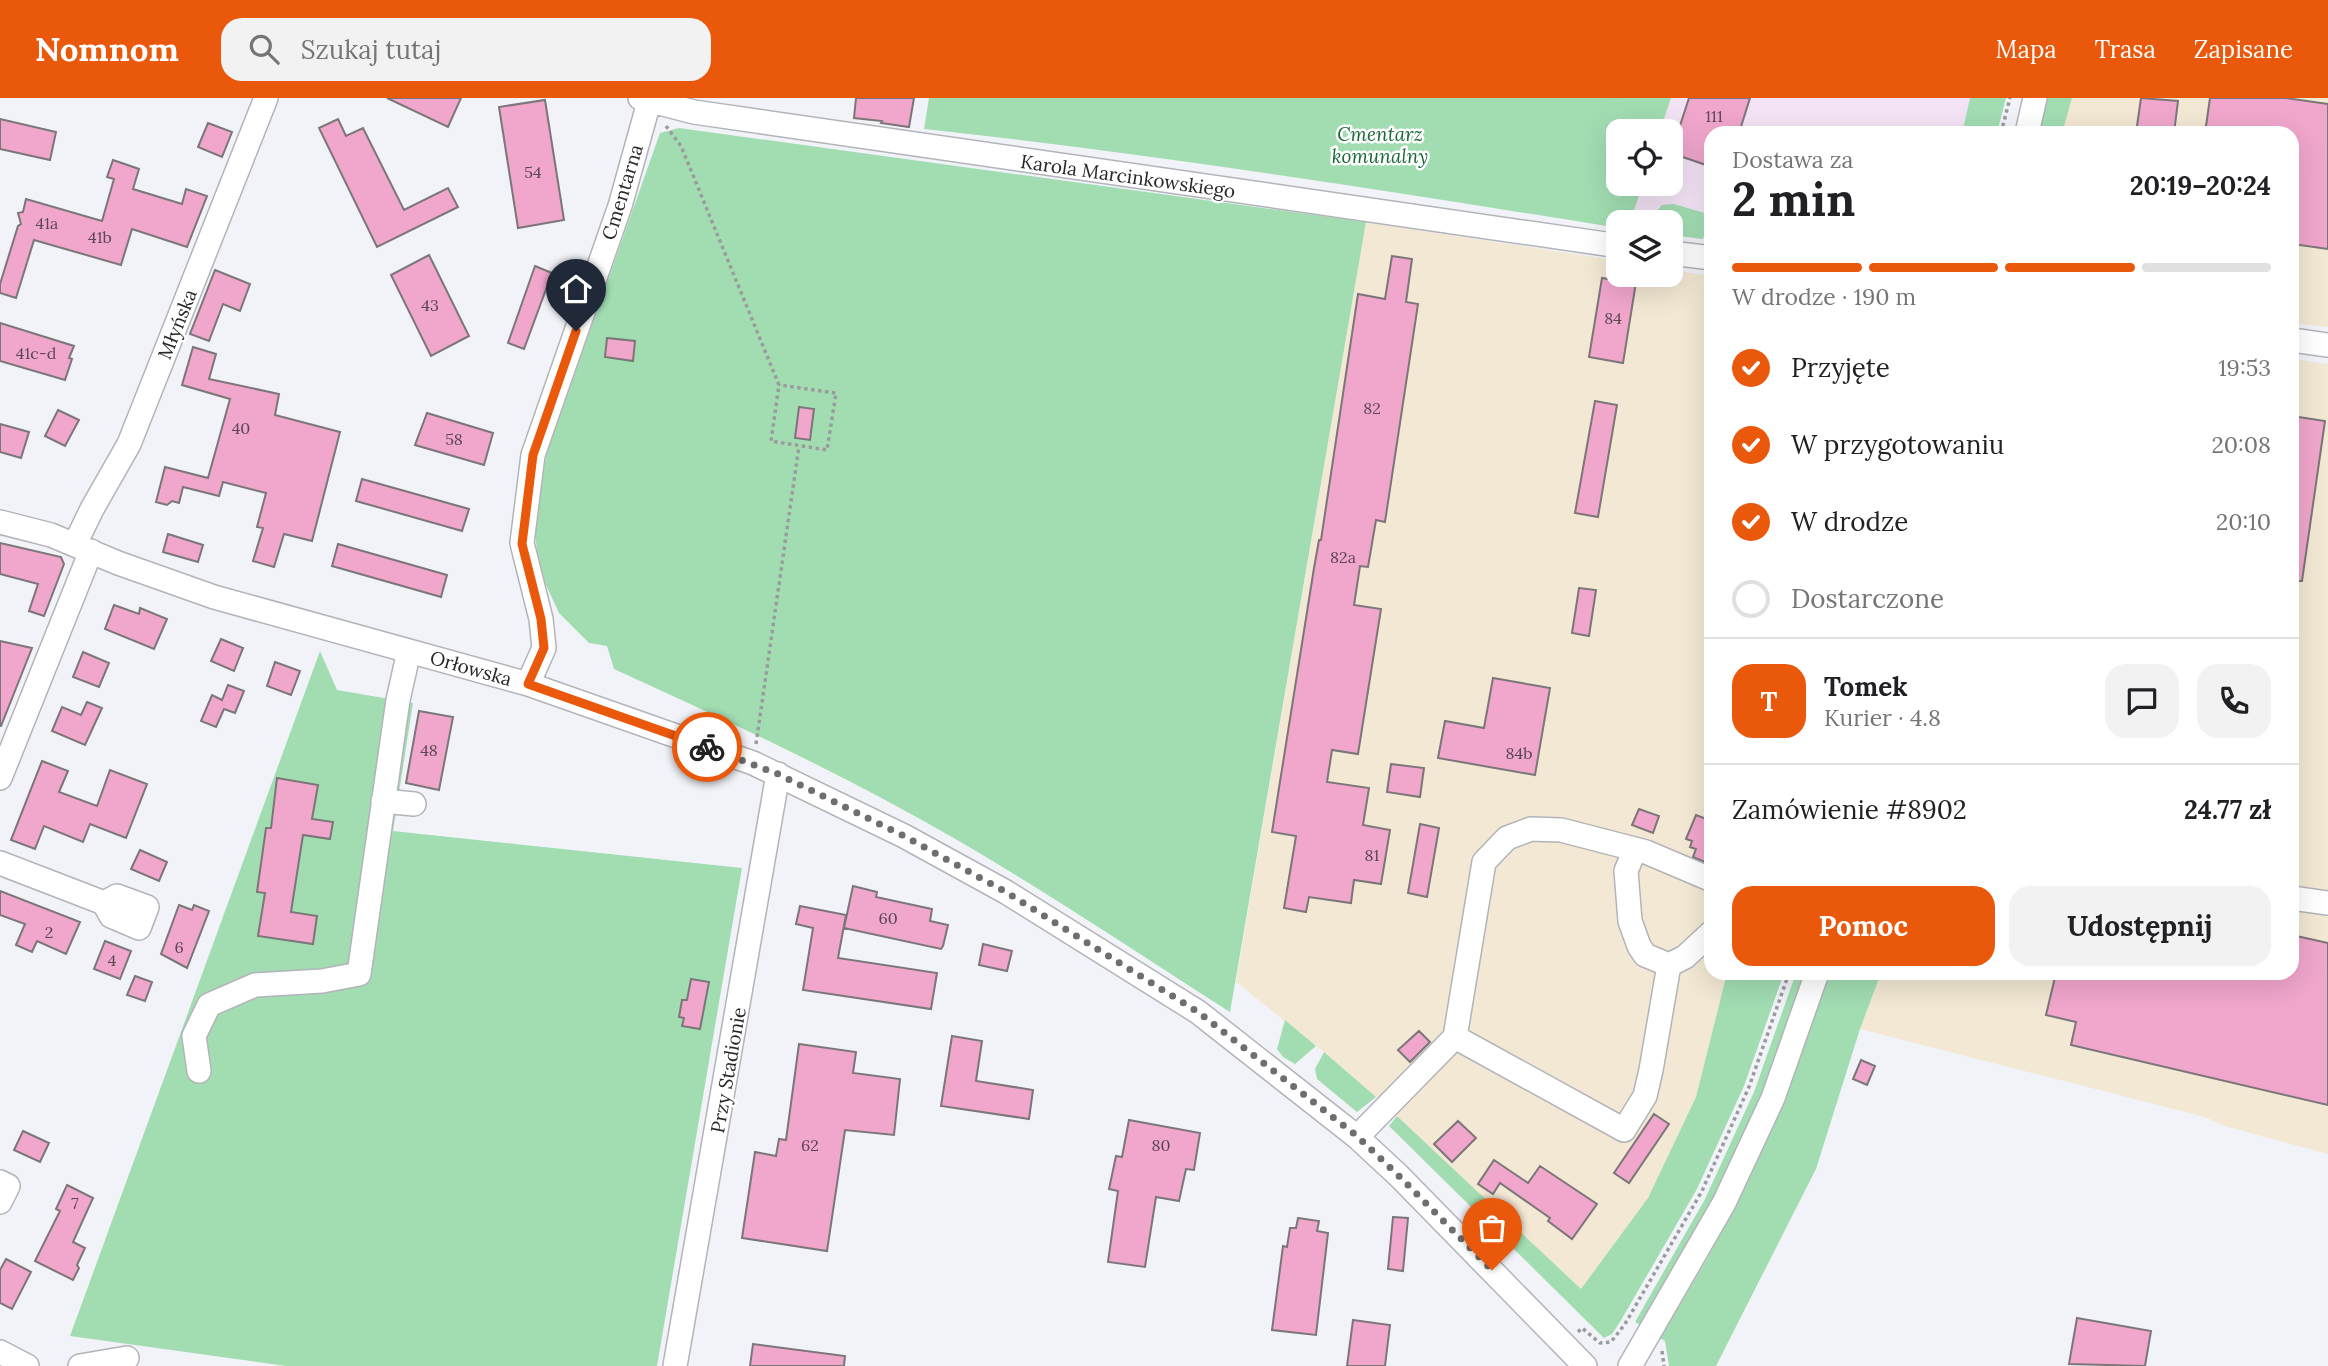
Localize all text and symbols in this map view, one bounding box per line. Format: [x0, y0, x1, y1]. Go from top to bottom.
search box [221, 18, 711, 81]
text: Nomnom [35, 28, 179, 70]
icon: search [245, 30, 283, 68]
text: Szukaj tutaj [301, 33, 441, 66]
text: Mapa [1996, 34, 2057, 65]
text: Trasa [2095, 34, 2156, 65]
text: Zapisane [2194, 34, 2293, 65]
house number: 111 [1705, 106, 1723, 126]
map controls [1606, 119, 1683, 287]
button: locate [1606, 119, 1683, 196]
park label: Cmentarz komunalny [1332, 122, 1428, 168]
street label: Cmentarna [596, 141, 648, 243]
text: Dostawa za [1732, 145, 1853, 174]
street label: Karola Marcinkowskiego [1019, 149, 1237, 203]
house number: 54 [524, 162, 542, 182]
text: 20:19–20:24 [2130, 169, 2271, 202]
text: 2 min [1732, 170, 1855, 229]
button: layers [1606, 210, 1683, 287]
house number: 41a [36, 213, 58, 233]
house number: 41b [88, 227, 112, 247]
pin [546, 259, 606, 331]
icon: home [557, 270, 595, 308]
text: W drodze · 190 m [1732, 282, 1916, 311]
street label: Młyńska [152, 285, 202, 363]
house number: 43 [421, 295, 439, 315]
house number: 84 [1604, 308, 1622, 328]
house number: 41c-d [16, 343, 57, 363]
icon: check [1732, 349, 1770, 387]
text: Przyjęte [1791, 351, 1890, 384]
text: 19:53 [2218, 353, 2271, 382]
house number: 82 [1363, 398, 1381, 418]
house number: 40 [232, 418, 250, 438]
icon: check [1732, 426, 1770, 464]
text: W przygotowaniu [1791, 428, 2004, 461]
house number: 58 [445, 429, 463, 449]
text: 20:08 [2211, 430, 2271, 459]
icon: check [1732, 503, 1770, 541]
text: W drodze [1791, 505, 1908, 538]
text: 20:10 [2216, 507, 2271, 536]
house number: 82a [1330, 547, 1356, 567]
text: Dostarczone [1791, 582, 1944, 615]
street label: Orłowska [427, 645, 515, 691]
button: chat [2105, 664, 2179, 738]
button: phone [2197, 664, 2271, 738]
text: Tomek [1824, 670, 1908, 703]
text: T [1761, 685, 1777, 718]
text: Kurier · 4.8 [1824, 703, 1941, 732]
courier [672, 712, 742, 782]
icon: bike [688, 728, 726, 766]
house number: 48 [420, 740, 438, 760]
house number: 84b [1506, 743, 1532, 763]
text: Zamówienie #8902 [1732, 793, 1967, 826]
text: 24.77 zł [2184, 793, 2271, 826]
house number: 81 [1365, 845, 1380, 865]
button: Pomoc [1732, 886, 1995, 966]
button: Udostępnij [2009, 886, 2271, 966]
house number: 60 [878, 908, 898, 928]
house number: 2 [45, 922, 53, 942]
house number: 6 [174, 937, 184, 957]
house number: 4 [108, 950, 117, 970]
street label: Przy Stadionie [705, 1005, 751, 1135]
house number: 62 [801, 1135, 819, 1155]
house number: 80 [1152, 1135, 1171, 1155]
house number: 7 [71, 1193, 79, 1213]
pin [1462, 1198, 1522, 1270]
icon: bag [1473, 1209, 1511, 1247]

